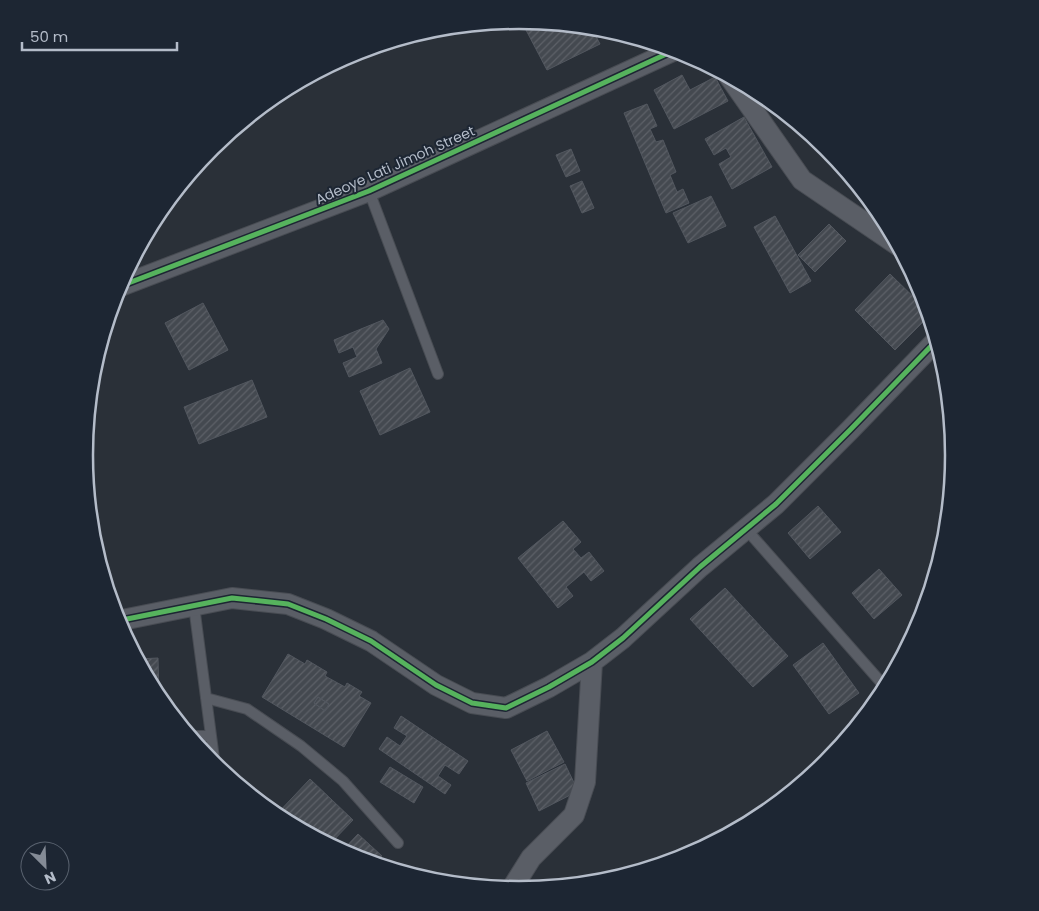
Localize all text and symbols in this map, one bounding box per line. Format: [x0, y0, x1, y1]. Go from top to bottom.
scale bar [22, 20, 178, 52]
text: 50 m [30, 26, 68, 47]
street label: Adeoye Lati Jimoh Street [312, 121, 478, 209]
north arrow [20, 841, 70, 891]
text: N [41, 867, 59, 889]

